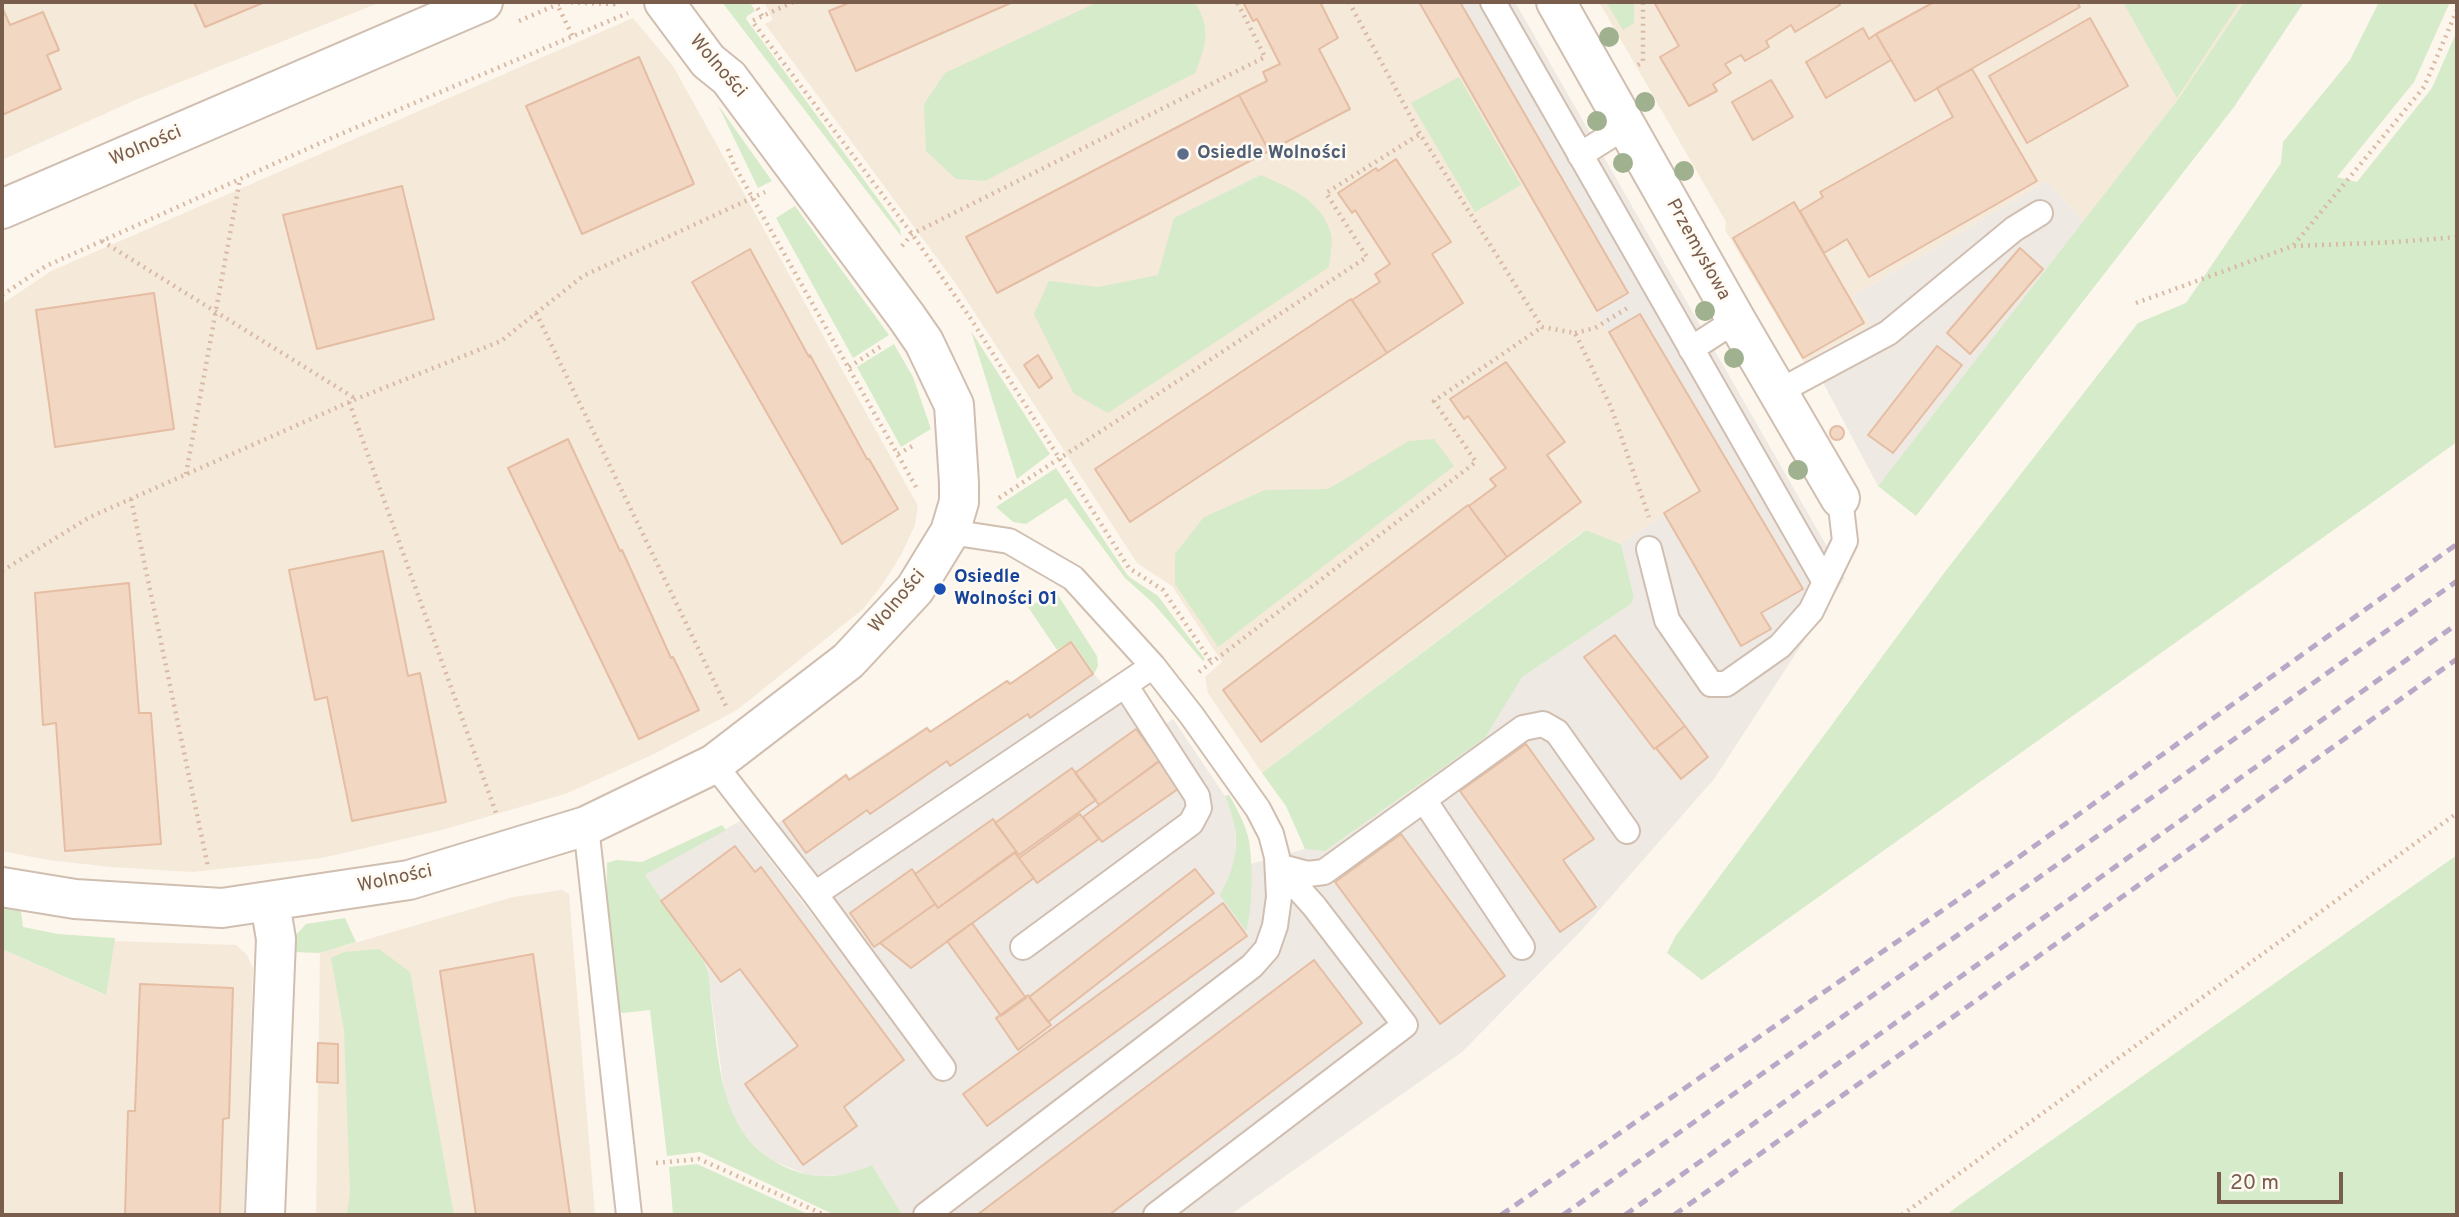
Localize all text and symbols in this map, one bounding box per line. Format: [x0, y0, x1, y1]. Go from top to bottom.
street label: Wolności [684, 31, 750, 103]
street label: Wolności [107, 122, 185, 172]
place label: Osiedle Wolności [1197, 143, 1346, 165]
marker: Osiedle Wolności [1175, 146, 1191, 162]
street label: Przemysłowa [1660, 195, 1734, 305]
street label: Wolności [865, 566, 931, 638]
place label: Osiedle Wolności 01 [954, 567, 1058, 611]
marker: Osiedle Wolności 01 [932, 581, 948, 597]
street label: Wolności [356, 861, 434, 899]
scale bar [2221, 1158, 2347, 1202]
text: 20 m [2230, 1170, 2279, 1197]

